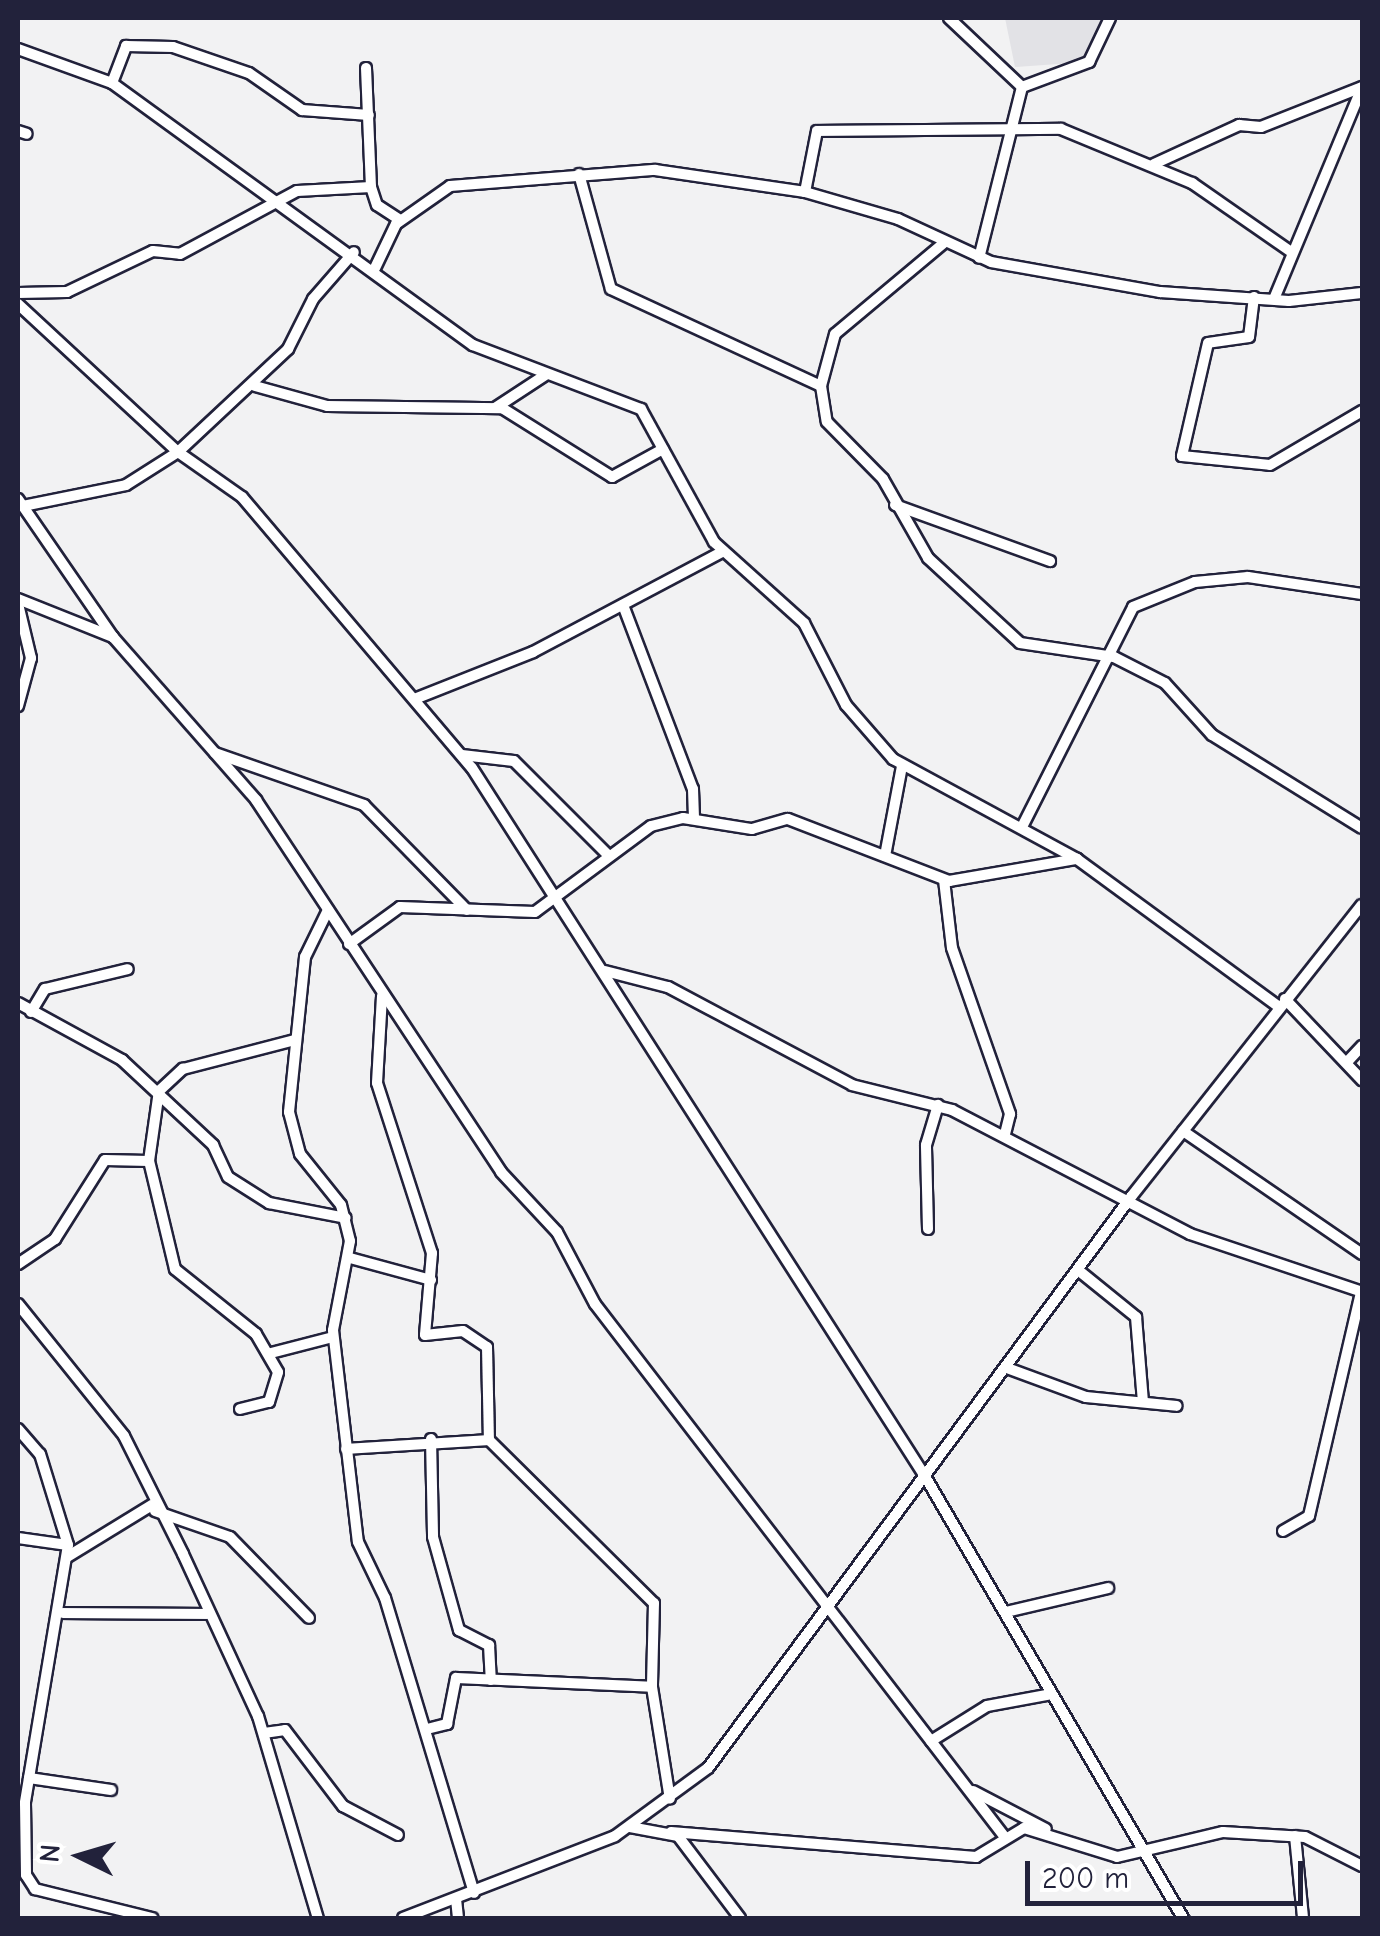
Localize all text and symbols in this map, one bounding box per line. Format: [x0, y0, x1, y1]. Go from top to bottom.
north arrow [30, 1806, 130, 1906]
scale bar [1030, 1841, 1308, 1903]
text: N [33, 1843, 67, 1864]
text: 200 m [1042, 1861, 1129, 1896]

